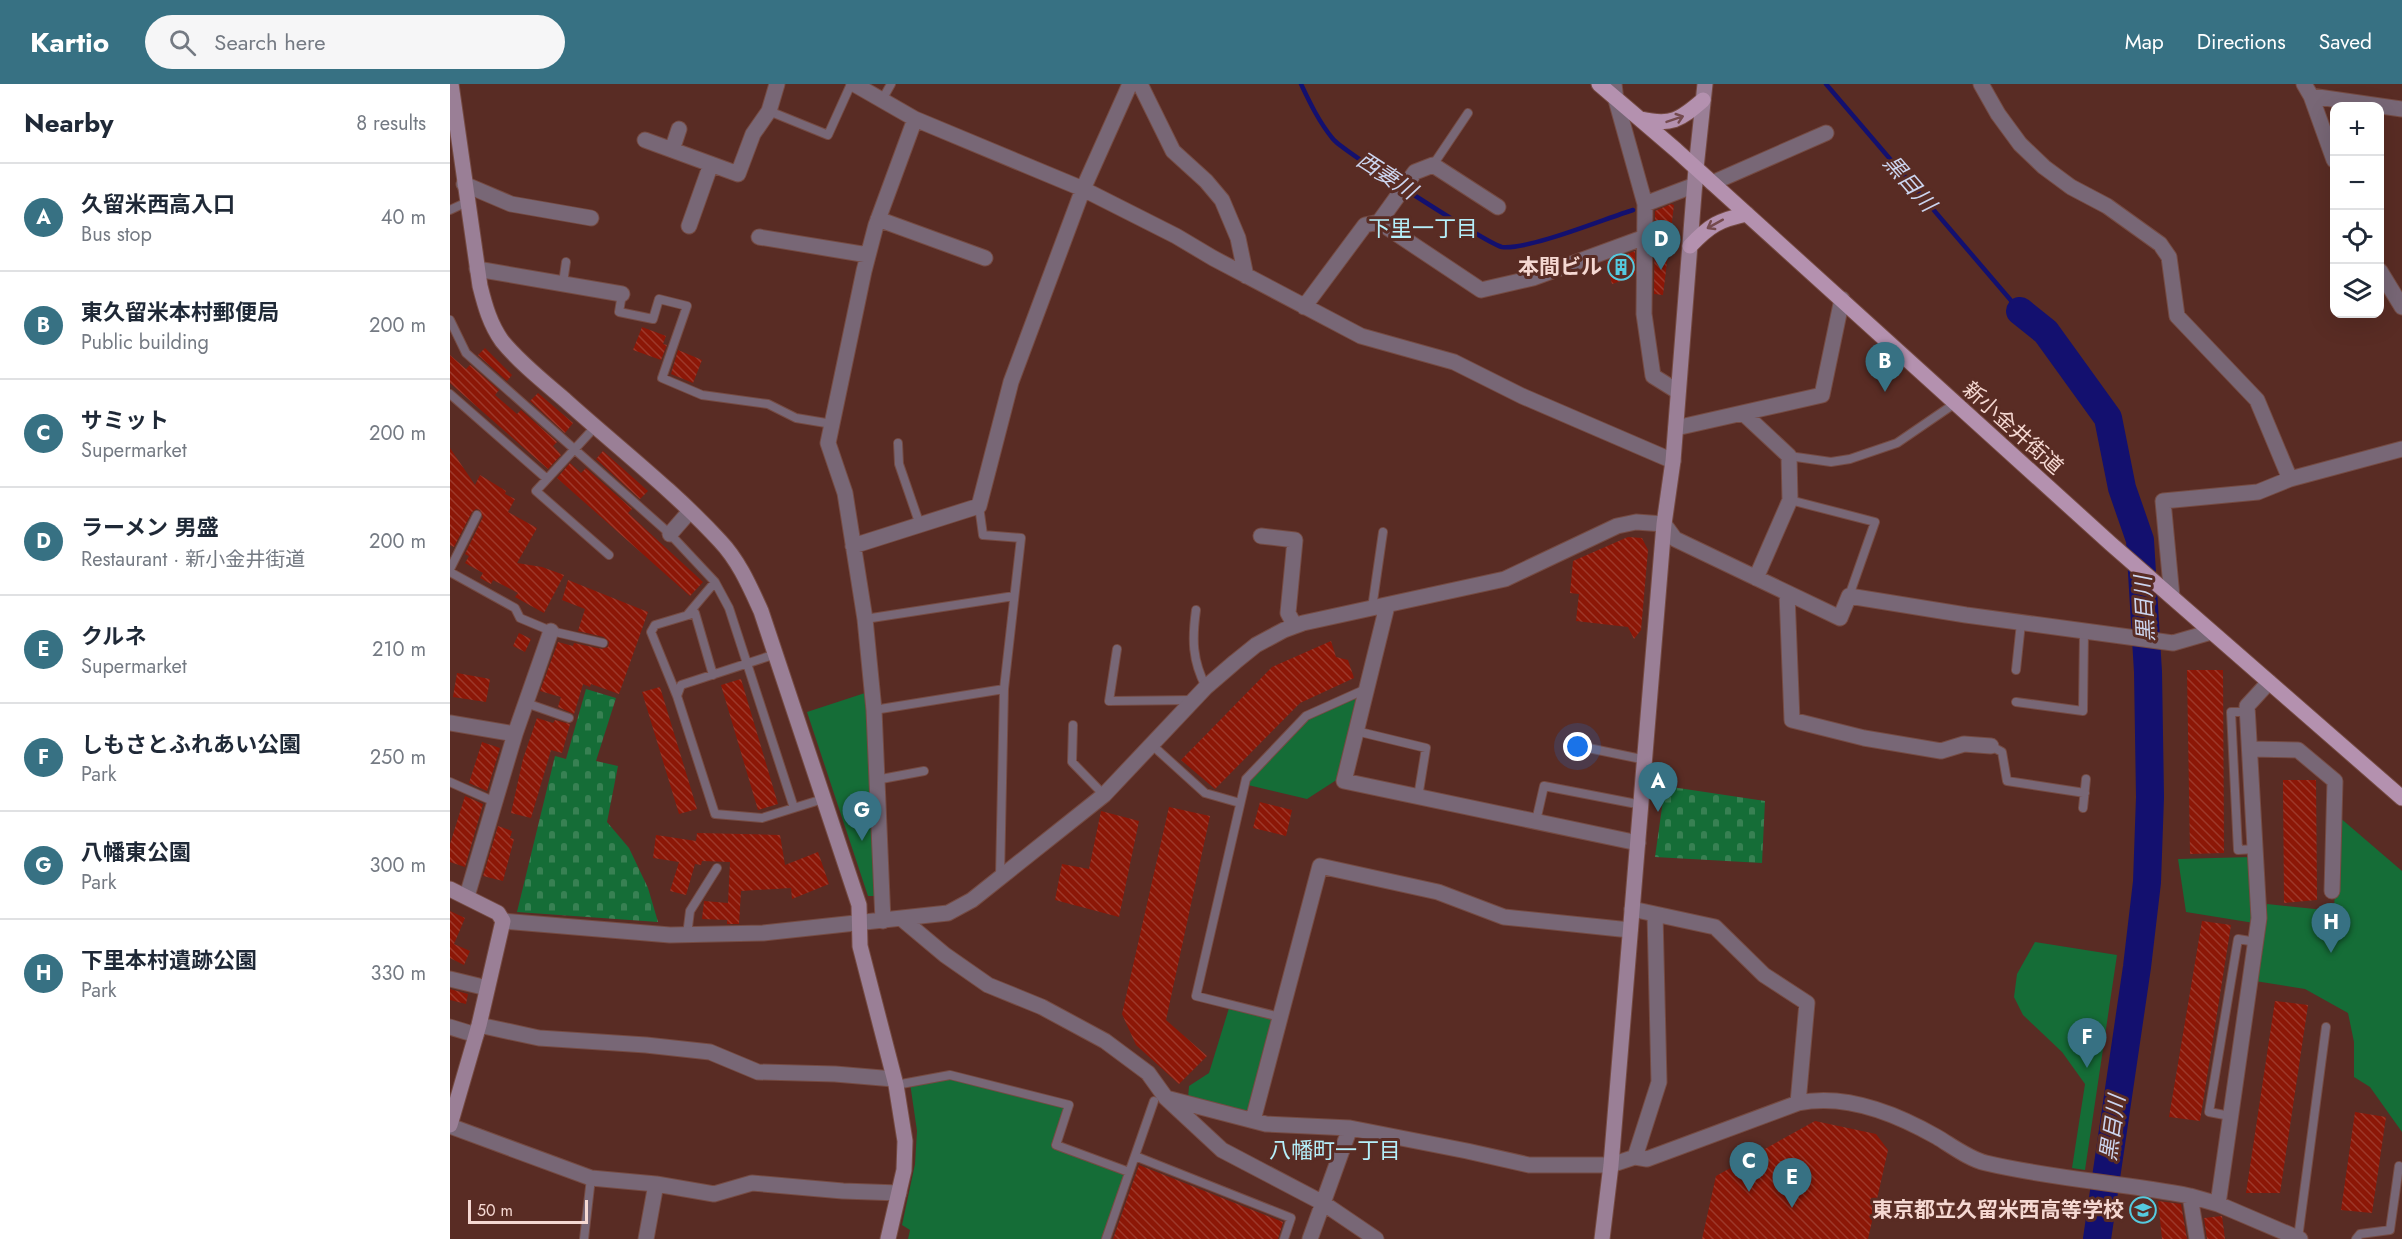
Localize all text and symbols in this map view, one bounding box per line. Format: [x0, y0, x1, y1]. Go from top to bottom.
search box [145, 15, 565, 69]
text: Kartio [30, 22, 109, 63]
icon: search [166, 26, 199, 59]
text: Search here [214, 26, 326, 58]
text: Map [2125, 27, 2164, 57]
text: Directions [2197, 27, 2286, 57]
text: Saved [2319, 27, 2372, 57]
map controls [2330, 102, 2384, 318]
button: + [2330, 102, 2384, 156]
text: Nearby [24, 104, 113, 142]
text: 8 results [356, 109, 426, 138]
one-way arrow [1665, 112, 1683, 123]
water label: 西妻川 [1351, 144, 1425, 207]
water label: 黒目川 [1876, 148, 1945, 220]
button: − [2330, 156, 2384, 210]
text: 久留米西高入口 [81, 188, 235, 220]
text: A [36, 203, 51, 232]
text: 40 m [381, 203, 426, 232]
button: locate [2330, 210, 2384, 264]
district label: 下里一丁目 [1368, 212, 1478, 244]
one-way arrow [1707, 218, 1724, 230]
text: Bus stop [81, 220, 152, 249]
pin: D [1642, 220, 1680, 270]
place label: 本間ビル [1518, 252, 1602, 282]
building icon: 本間ビル [1606, 252, 1636, 282]
button: layers [2330, 264, 2384, 318]
text: 東久留米本村郵便局 [81, 296, 279, 328]
text: B [37, 311, 50, 340]
text: 200 m [369, 311, 426, 340]
text: Public building [81, 328, 209, 357]
pin: B [1866, 342, 1904, 392]
street label: 新小金井街道 [1956, 375, 2070, 481]
text: サミット [81, 404, 169, 436]
text: C [36, 419, 51, 448]
text: 200 m [369, 419, 426, 448]
text: Supermarket [81, 436, 187, 465]
text: ラーメン 男盛 [81, 511, 219, 543]
text: D [36, 527, 51, 556]
text: 200 m [369, 527, 426, 556]
text: Restaurant · 新小金井街道 [81, 545, 305, 574]
water label: 黒目川 [2126, 573, 2162, 643]
text: クルネ [81, 620, 146, 652]
text: E [37, 635, 50, 664]
text: 210 m [372, 635, 426, 664]
text: Supermarket [81, 652, 187, 681]
text: しもさとふれあい公園 [81, 728, 301, 760]
your location [1563, 732, 1592, 761]
text: F [38, 743, 49, 772]
text: 250 m [370, 743, 426, 772]
text: Park [81, 760, 117, 789]
pin: A [1638, 762, 1678, 812]
pin: G [842, 792, 882, 841]
text: 八幡東公園 [81, 836, 191, 868]
text: G [35, 851, 52, 880]
text: 300 m [369, 851, 426, 880]
text: Park [81, 868, 117, 897]
pin: H [2312, 904, 2350, 953]
text: 下里本村遺跡公園 [81, 944, 257, 976]
text: H [36, 959, 51, 988]
text: 330 m [371, 959, 426, 988]
text: Park [81, 976, 117, 1005]
pin: F [2068, 1018, 2106, 1068]
water label: 黒目川 [2092, 1091, 2133, 1163]
district label: 八幡町一丁目 [1269, 1134, 1401, 1166]
pin: C [1730, 1142, 1768, 1192]
pin: E [1772, 1158, 1812, 1208]
place label: 東京都立久留米西高等学校 [1872, 1195, 2124, 1225]
school or university icon: 東京都立久留米西高等学校 [2128, 1195, 2158, 1225]
scale bar [468, 1197, 588, 1224]
text: 50 m [477, 1199, 513, 1222]

